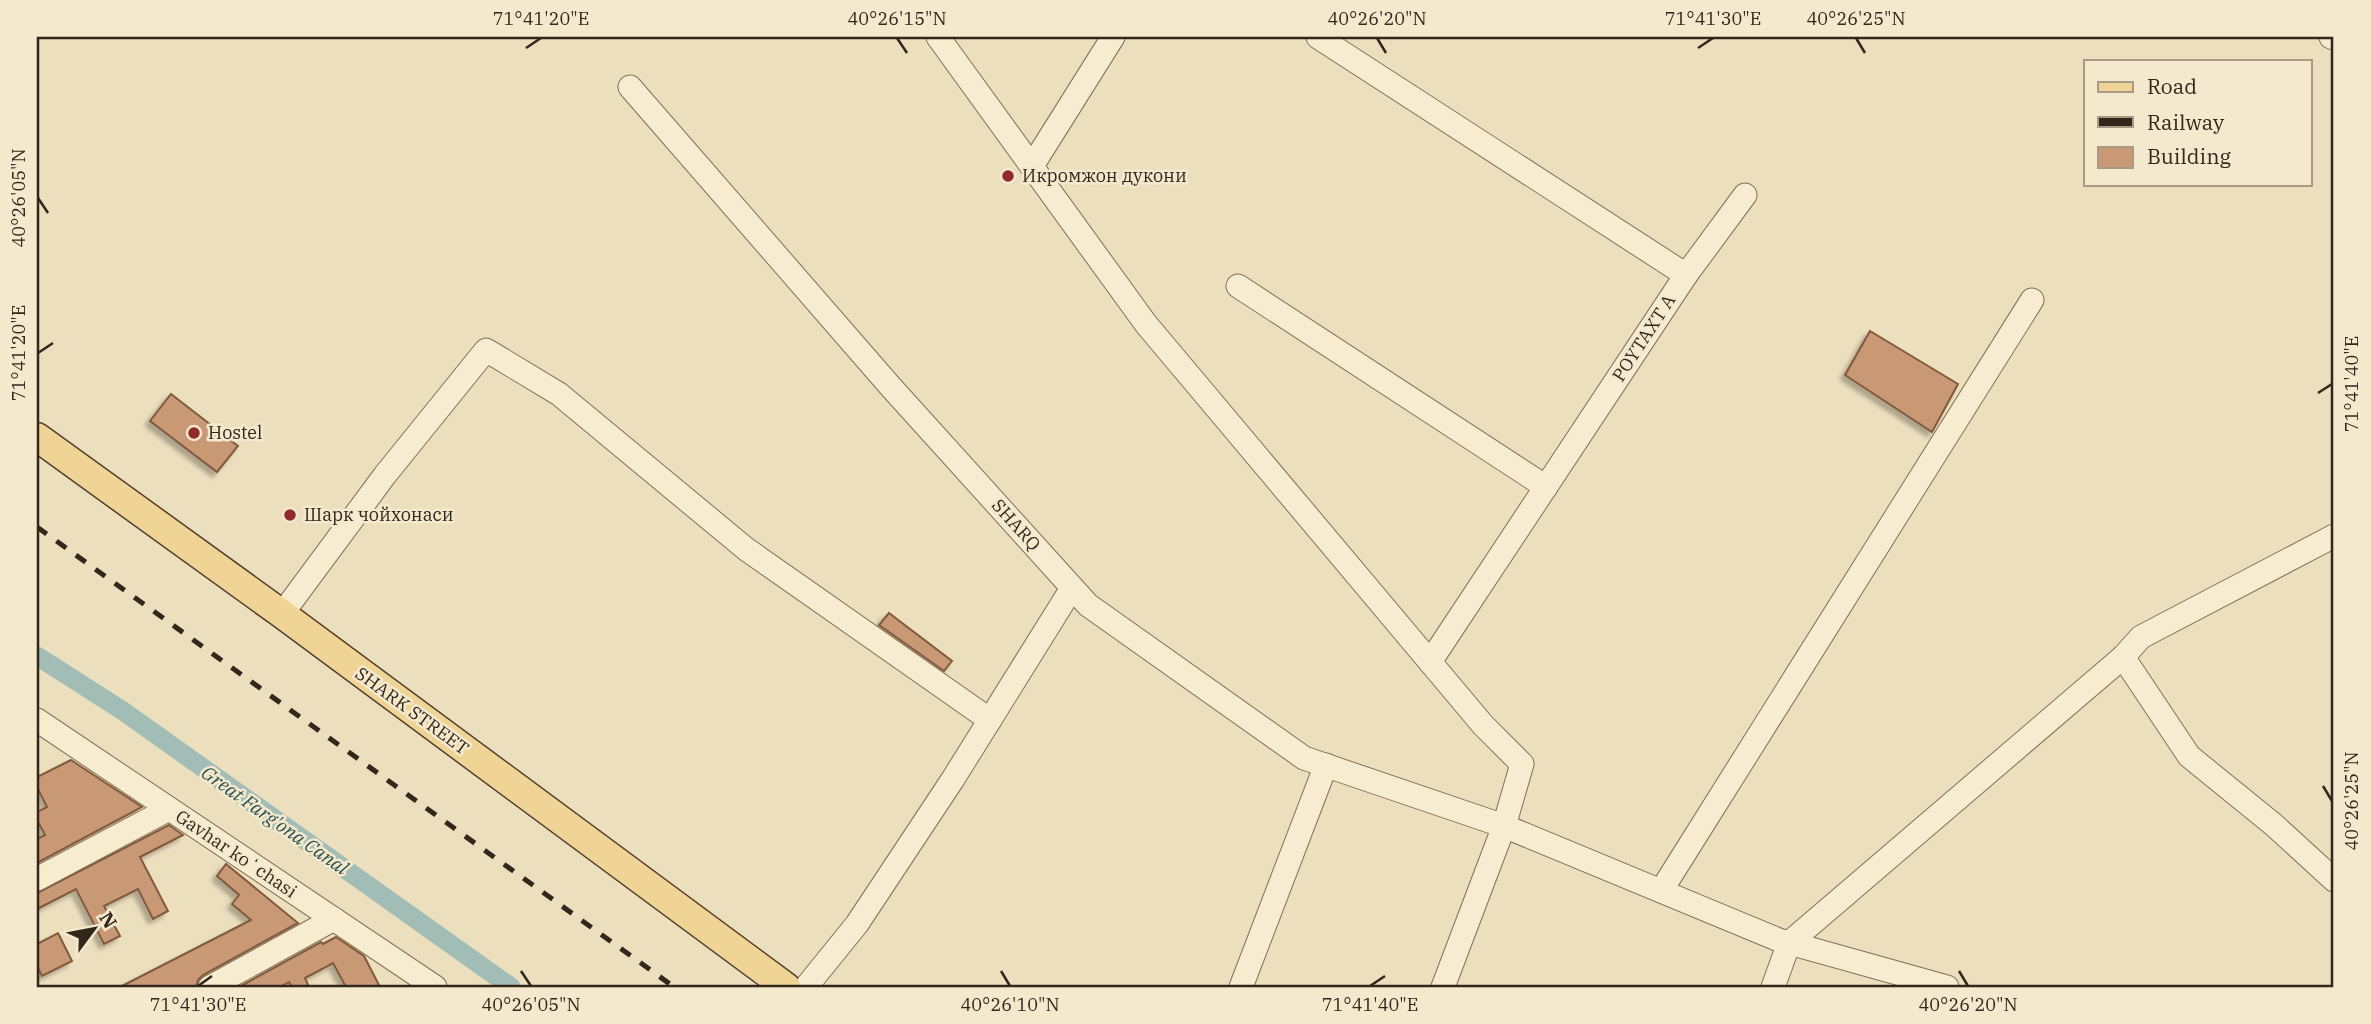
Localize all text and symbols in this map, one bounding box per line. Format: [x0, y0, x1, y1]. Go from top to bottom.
text: 71°41'20"E [493, 7, 589, 30]
text: 40°26'15"N [848, 7, 947, 30]
text: 40°26'20"N [1328, 7, 1427, 30]
text: 71°41'30"E [1665, 7, 1761, 30]
text: 40°26'25"N [1807, 7, 1906, 30]
legend [2084, 60, 2312, 186]
text: Road [2147, 72, 2197, 100]
text: Railway [2147, 108, 2225, 136]
text: Building [2147, 142, 2232, 170]
text: 40°26'05"N [7, 149, 30, 248]
place label: Икромжон дукони [1022, 164, 1187, 187]
marker: Икромжон дукони [1000, 168, 1016, 184]
street label: POYTAXT A [1607, 289, 1681, 386]
text: 71°41'20"E [7, 305, 30, 401]
text: 71°41'40"E [2340, 336, 2363, 432]
place label: Hostel [208, 421, 262, 444]
marker: Hostel [186, 425, 202, 441]
street label: SHARQ [987, 494, 1046, 555]
place label: Шарк чойхонаси [304, 503, 454, 526]
marker: Шарк чойхонаси [282, 507, 298, 523]
street label: SHARK STREET [351, 662, 474, 760]
text: 40°26'25"N [2340, 752, 2363, 851]
water label: Great Farg'ona Canal [197, 760, 354, 880]
street label: Gavhar koʻchasi [171, 804, 302, 903]
north arrow [60, 894, 130, 964]
text: N [94, 907, 123, 933]
text: 71°41'30"E [150, 993, 246, 1016]
text: 40°26'05"N [482, 993, 581, 1016]
text: 40°26'10"N [961, 993, 1060, 1016]
text: 71°41'40"E [1322, 993, 1418, 1016]
text: 40°26'20"N [1919, 993, 2018, 1016]

